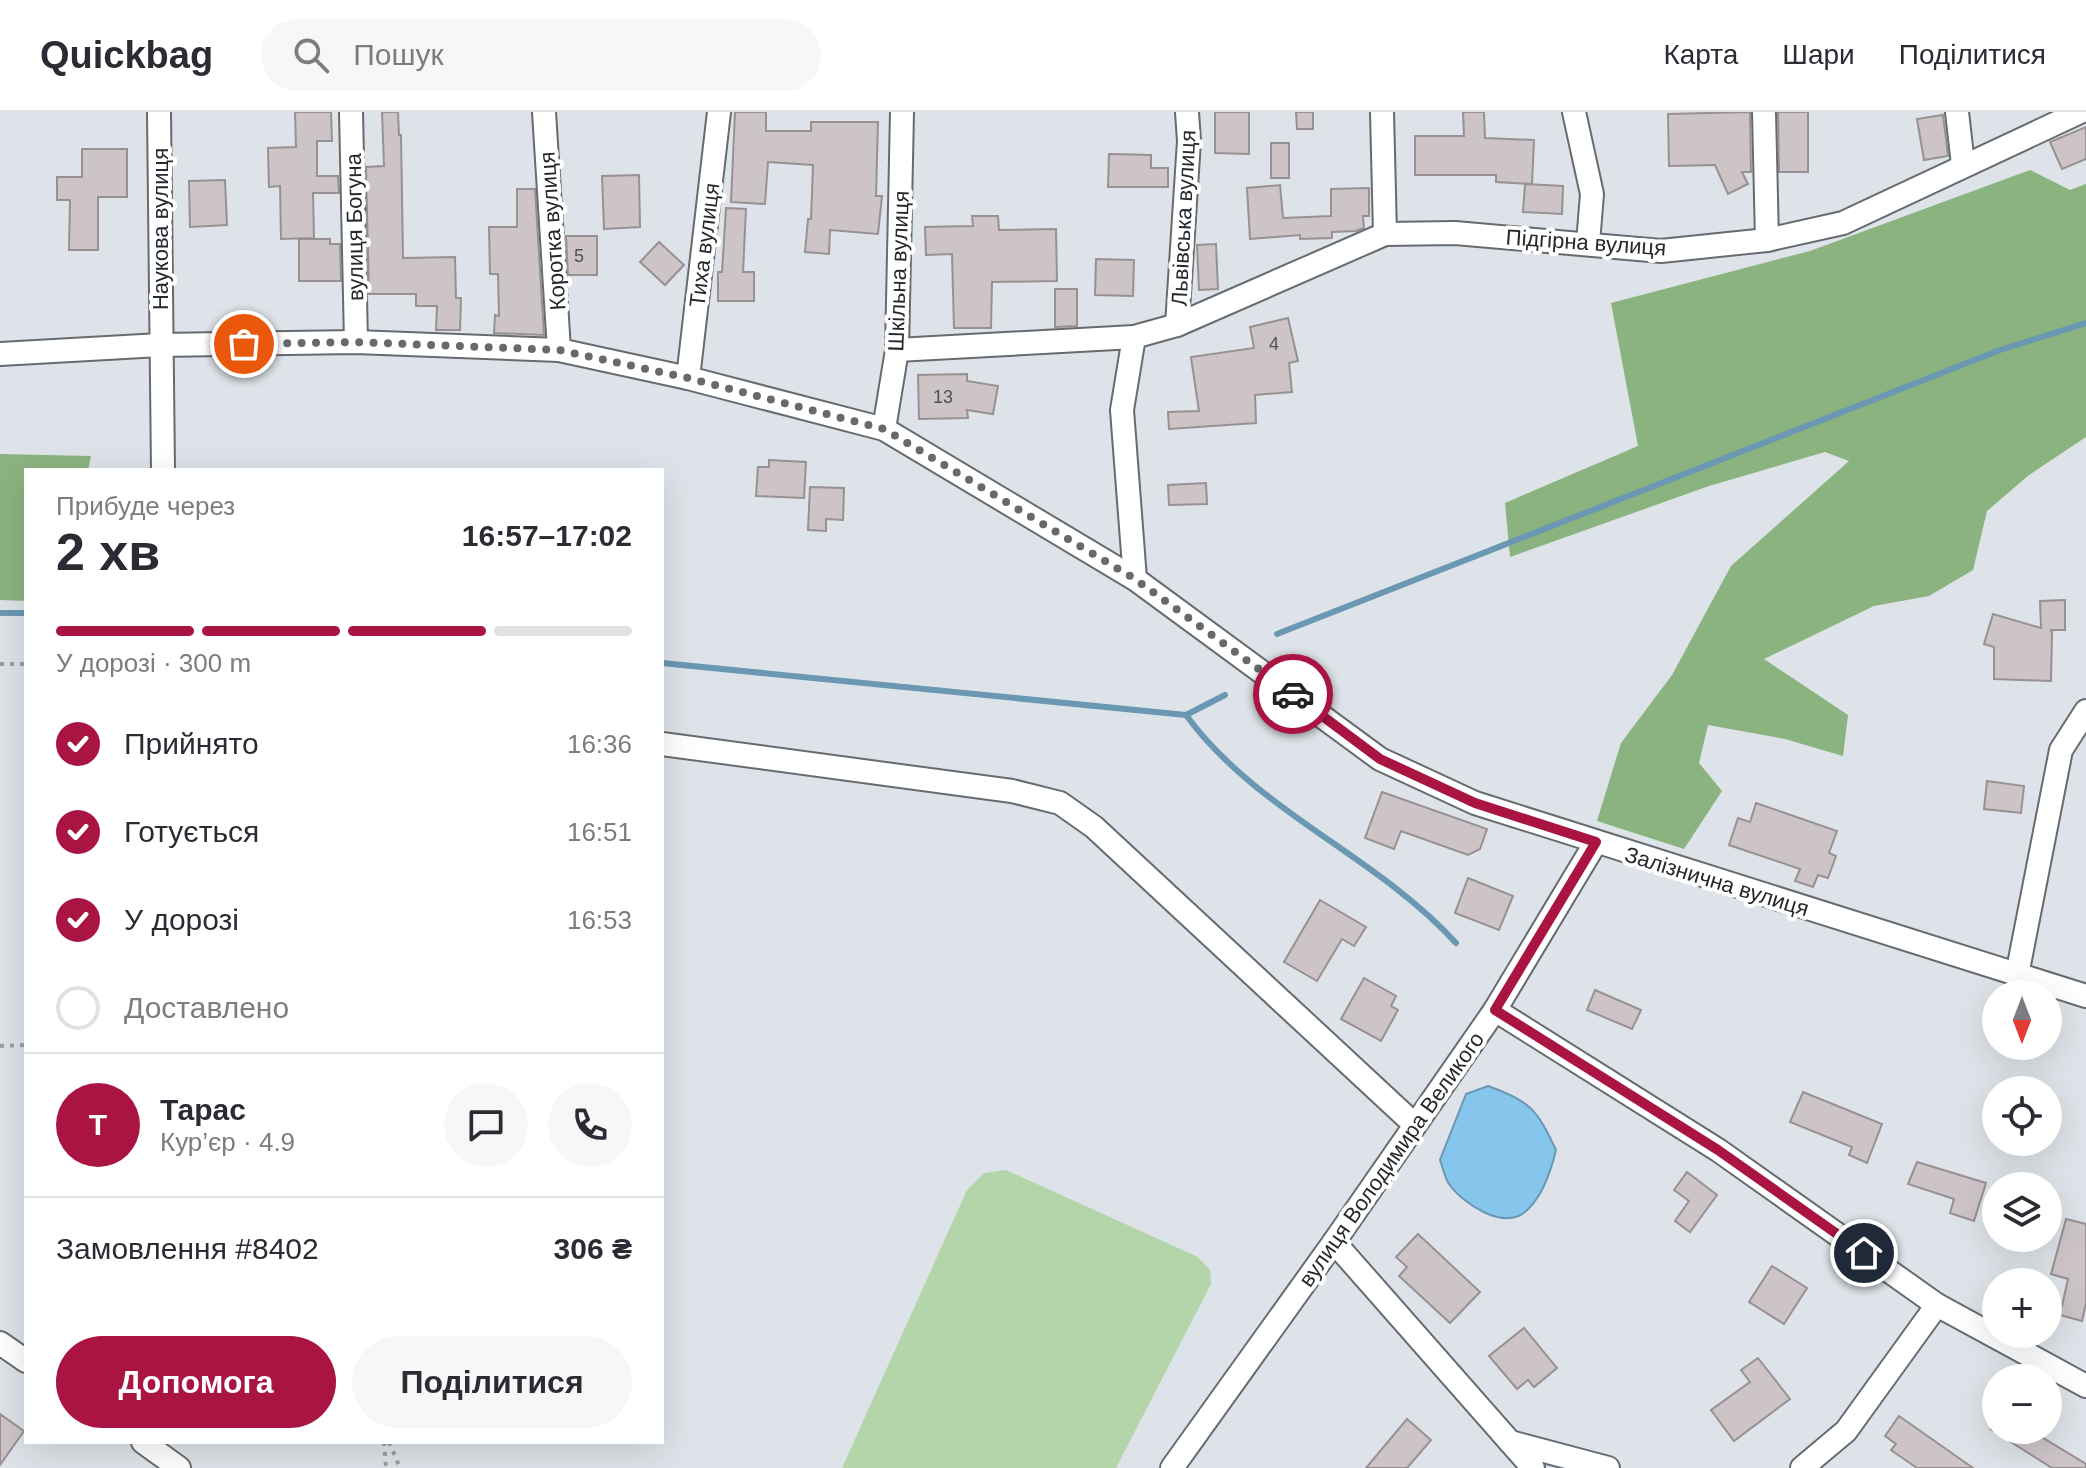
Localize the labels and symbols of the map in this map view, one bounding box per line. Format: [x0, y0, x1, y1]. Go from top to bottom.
street label: Львівська вулиця [1166, 129, 1201, 307]
street label: Наукова вулиця [148, 148, 173, 310]
street label: Коротка вулиця [534, 151, 571, 311]
street label: вулиця Богуна [341, 152, 368, 301]
street label: Тиха вулиця [684, 181, 725, 309]
street label: Шкільна вулиця [883, 190, 914, 352]
street label: Підгірна вулиця [1505, 224, 1667, 261]
house number: 5 [574, 246, 584, 266]
pin [210, 310, 278, 378]
house number: 4 [1269, 334, 1279, 354]
house number: 13 [933, 387, 953, 407]
courier [1253, 654, 1333, 734]
street label: Залізнична вулиця [1622, 842, 1812, 921]
north arrow [1982, 980, 2062, 1060]
street label: вулиця Володимира Великого [1294, 1027, 1489, 1291]
pin [1830, 1219, 1898, 1287]

